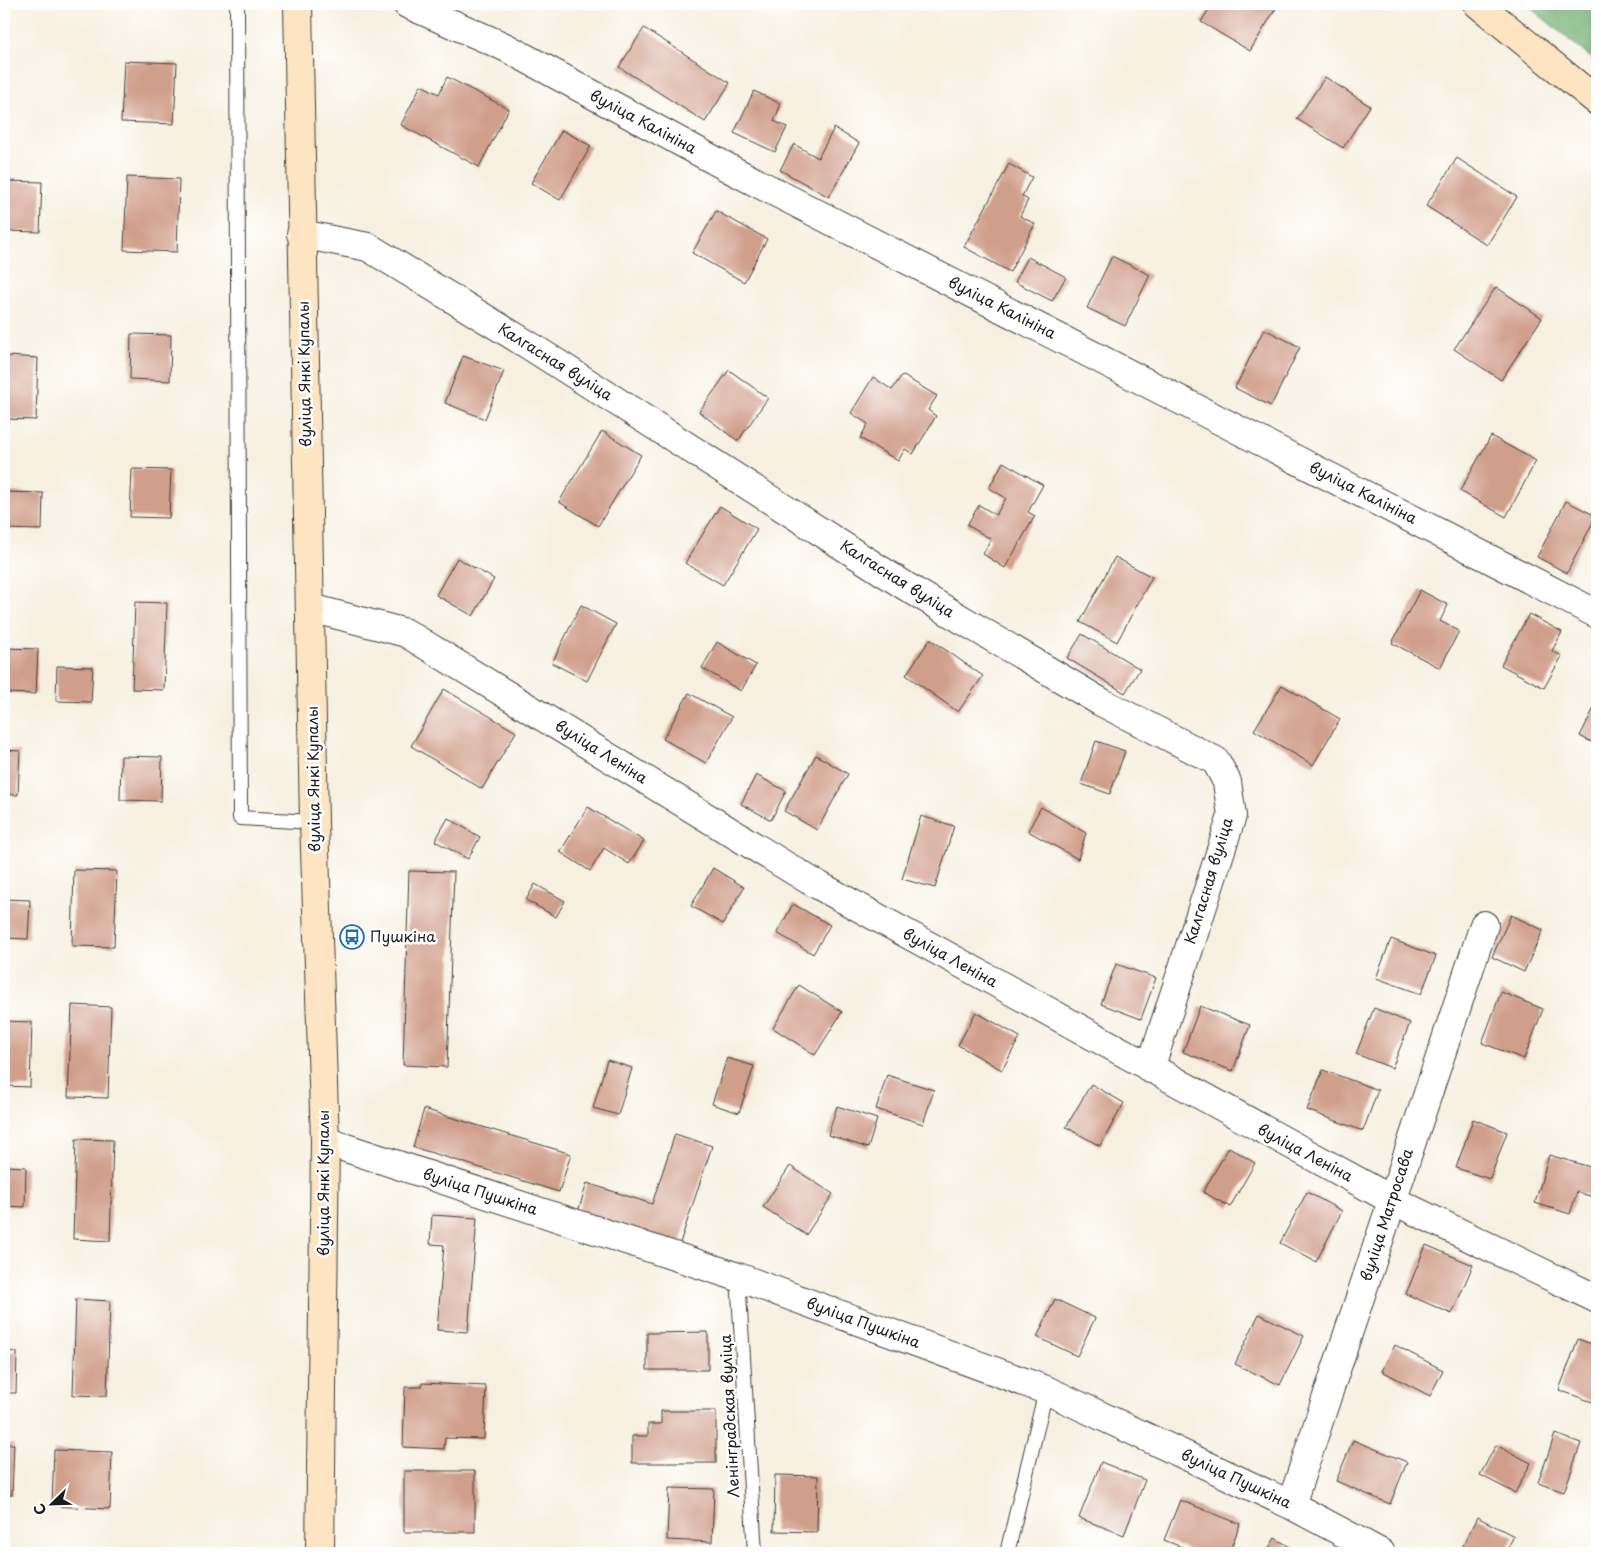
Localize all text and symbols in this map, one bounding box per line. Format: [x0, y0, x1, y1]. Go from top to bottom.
street label: вуліца Калініна [586, 83, 702, 159]
street label: вуліца Калініна [945, 270, 1061, 344]
street label: вуліца Янкі Купалы [291, 301, 316, 447]
street label: Калгасная вуліца [494, 316, 618, 406]
street label: вуліца Калініна [1306, 455, 1422, 529]
street label: Калгасная вуліца [836, 533, 960, 623]
street label: вуліца Янкі Купалы [300, 706, 325, 852]
street label: вуліца Леніна [551, 713, 653, 789]
street label: Калгасная вуліца [1177, 814, 1238, 947]
street label: вуліца Леніна [899, 921, 1003, 993]
bus stop icon: Пушкіна [339, 924, 365, 950]
place label: Пушкіна [370, 924, 436, 947]
street label: вуліца Янкі Купалы [311, 1110, 334, 1256]
street label: вуліца Леніна [1254, 1117, 1358, 1187]
street label: вуліца Матросава [1353, 1145, 1418, 1284]
street label: вуліца Пушкіна [420, 1161, 541, 1220]
street label: вуліца Пушкіна [803, 1290, 924, 1353]
street label: Ленінградская вуліца [713, 1333, 744, 1498]
street label: вуліца Пушкіна [1178, 1442, 1296, 1514]
north arrow [28, 1480, 78, 1530]
text: С [28, 1500, 51, 1518]

